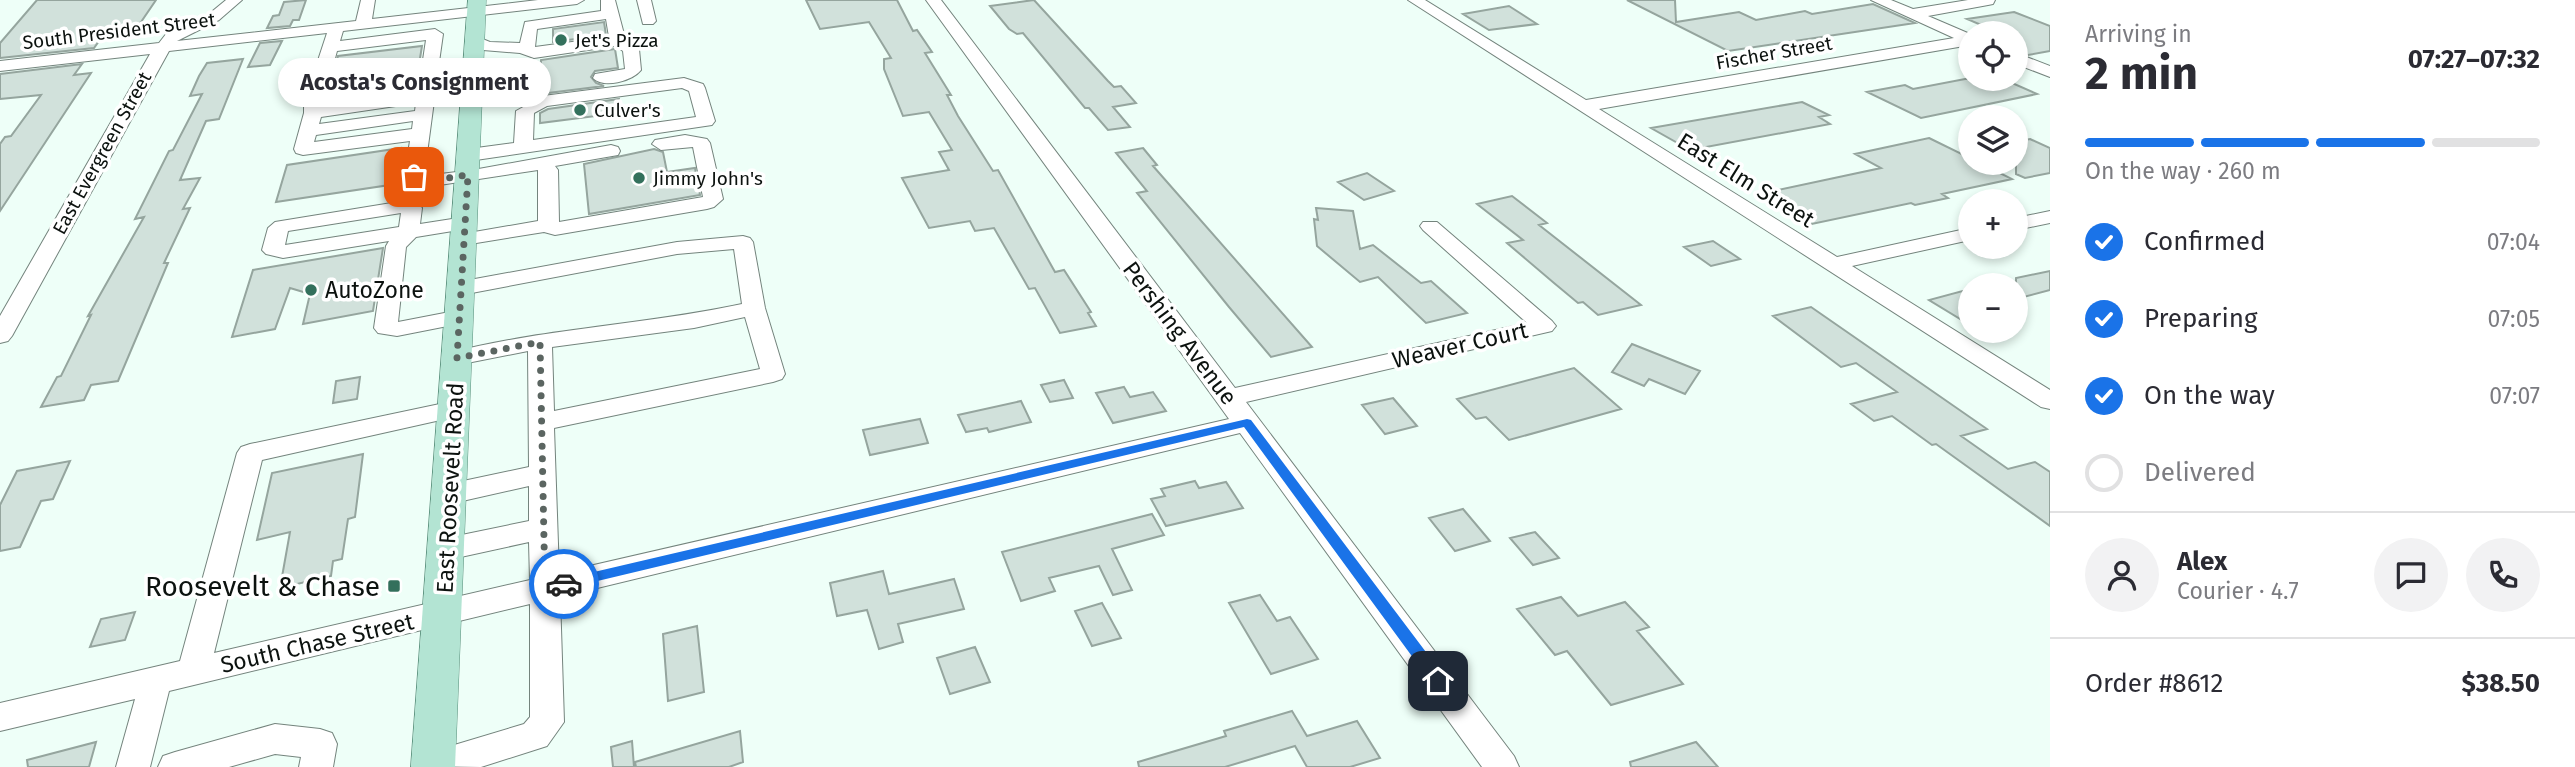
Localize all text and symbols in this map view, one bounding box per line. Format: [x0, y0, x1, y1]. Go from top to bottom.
street label: South President Street [21, 8, 217, 54]
text: Arriving in [2085, 20, 2192, 48]
map controls [1958, 21, 2028, 343]
button: locate [1958, 21, 2028, 91]
place label: Jet's Pizza [575, 29, 659, 52]
street label: Fischer Street [1714, 31, 1834, 75]
marker: Jet's Pizza [553, 32, 569, 48]
text: 07:27–07:32 [2408, 44, 2540, 75]
text: 2 min [2085, 46, 2198, 101]
callout: Acosta's Consignment [278, 58, 550, 107]
street label: East Evergreen Street [48, 68, 156, 238]
text: Acosta's Consignment [300, 68, 529, 96]
place label: Culver's [594, 99, 661, 122]
marker: Culver's [572, 102, 588, 118]
button: layers [1958, 105, 2028, 175]
street label: East Elm Street [1672, 127, 1820, 234]
pin [384, 147, 444, 207]
text: On the way · 260 m [2085, 157, 2281, 185]
icon: bag [395, 158, 433, 196]
place label: Jimmy John's [653, 167, 763, 190]
marker: Jimmy John's [631, 170, 647, 186]
button: + [1958, 189, 2028, 259]
icon: check [2085, 223, 2123, 261]
text: Confirmed [2144, 226, 2265, 257]
text: 07:04 [2487, 228, 2540, 256]
street label: Pershing Avenue [1117, 256, 1243, 410]
button: − [1958, 273, 2028, 343]
place label: AutoZone [325, 276, 424, 304]
marker: AutoZone [303, 282, 319, 298]
icon: check [2085, 300, 2123, 338]
text: Preparing [2144, 303, 2257, 334]
text: 07:05 [2488, 305, 2540, 333]
street label: Weaver Court [1389, 316, 1531, 374]
icon: check [2085, 377, 2123, 415]
text: On the way [2144, 380, 2275, 411]
street label: East Roosevelt Road [430, 382, 470, 594]
text: 07:07 [2489, 382, 2540, 410]
text: Delivered [2144, 457, 2256, 488]
button: person [2085, 538, 2159, 612]
button: chat [2374, 538, 2448, 612]
button: phone [2466, 538, 2540, 612]
text: Alex [2177, 546, 2227, 577]
courier [529, 549, 599, 619]
icon: car [545, 565, 583, 603]
place label: Roosevelt & Chase [145, 570, 380, 603]
text: Courier · 4.7 [2177, 577, 2299, 605]
marker: Roosevelt & Chase [386, 578, 402, 594]
street label: South Chase Street [218, 607, 417, 679]
pin [1408, 651, 1468, 711]
icon: home [1419, 662, 1457, 700]
text: Order #8612 [2085, 668, 2223, 699]
text: $38.50 [2461, 668, 2540, 699]

